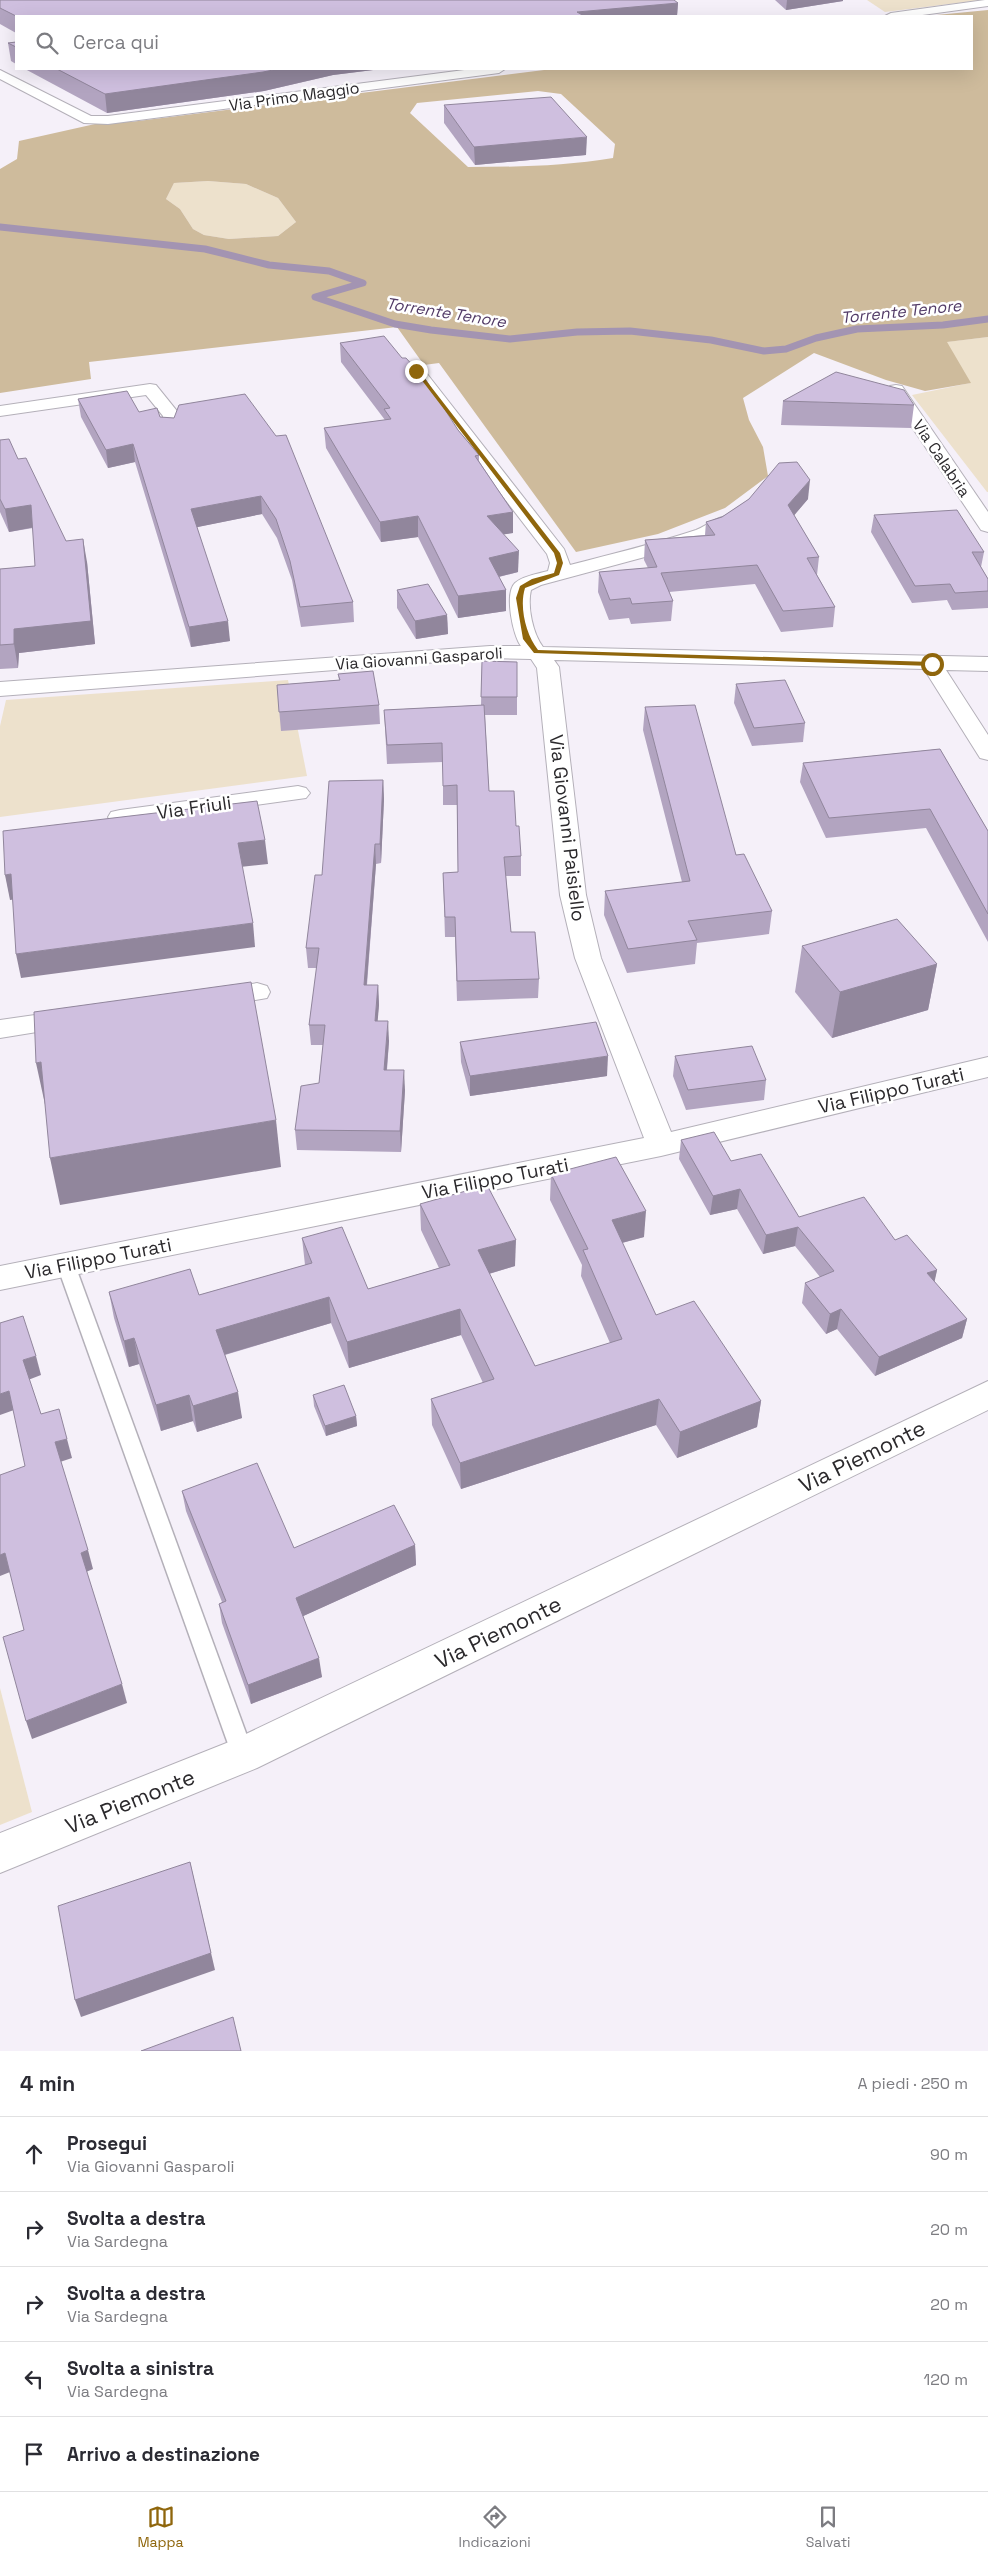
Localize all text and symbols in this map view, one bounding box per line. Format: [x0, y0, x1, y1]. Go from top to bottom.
search box [15, 15, 973, 70]
icon: search [33, 29, 61, 57]
text: Cerca qui [73, 30, 159, 55]
street label: Via Primo Maggio [227, 77, 361, 116]
water label: Torrente Tenore [385, 293, 508, 332]
water label: Torrente Tenore [840, 295, 963, 328]
route end [405, 360, 428, 383]
street label: Via Calabria [908, 415, 975, 501]
street label: Via Giovanni Gasparoli [335, 642, 503, 675]
route start [921, 653, 944, 676]
street label: Via Giovanni Paisiello [544, 733, 591, 923]
street label: Via Friuli [155, 790, 233, 825]
street label: Via Filippo Turati [816, 1062, 966, 1119]
street label: Via Filippo Turati [420, 1152, 571, 1205]
street label: Via Filippo Turati [23, 1232, 174, 1285]
street label: Via Piemonte [794, 1413, 930, 1499]
street label: Via Piemonte [430, 1589, 566, 1675]
street label: Via Piemonte [61, 1762, 199, 1840]
text: 4 min [20, 2070, 75, 2097]
text: A piedi · 250 m [858, 2073, 968, 2094]
text: Prosegui [67, 2131, 147, 2156]
icon: ahead [20, 2140, 48, 2168]
text: 90 m [930, 2144, 968, 2165]
text: Via Giovanni Gasparoli [67, 2156, 235, 2177]
text: Svolta a destra [67, 2206, 205, 2231]
icon: right [20, 2215, 48, 2243]
text: 20 m [930, 2219, 968, 2240]
text: Via Sardegna [67, 2231, 168, 2252]
text: Svolta a destra [67, 2281, 205, 2306]
icon: right [20, 2290, 48, 2318]
text: 20 m [930, 2294, 968, 2315]
text: Via Sardegna [67, 2306, 168, 2327]
text: Svolta a sinistra [67, 2356, 214, 2381]
icon: left [20, 2365, 48, 2393]
text: 120 m [924, 2369, 968, 2390]
text: Via Sardegna [67, 2381, 168, 2402]
icon: arrive [20, 2440, 48, 2468]
text: Arrivo a destinazione [67, 2442, 260, 2467]
tab: Mappa [137, 2503, 184, 2551]
tab: Indicazioni [459, 2503, 531, 2551]
tab: Salvati [806, 2503, 851, 2551]

